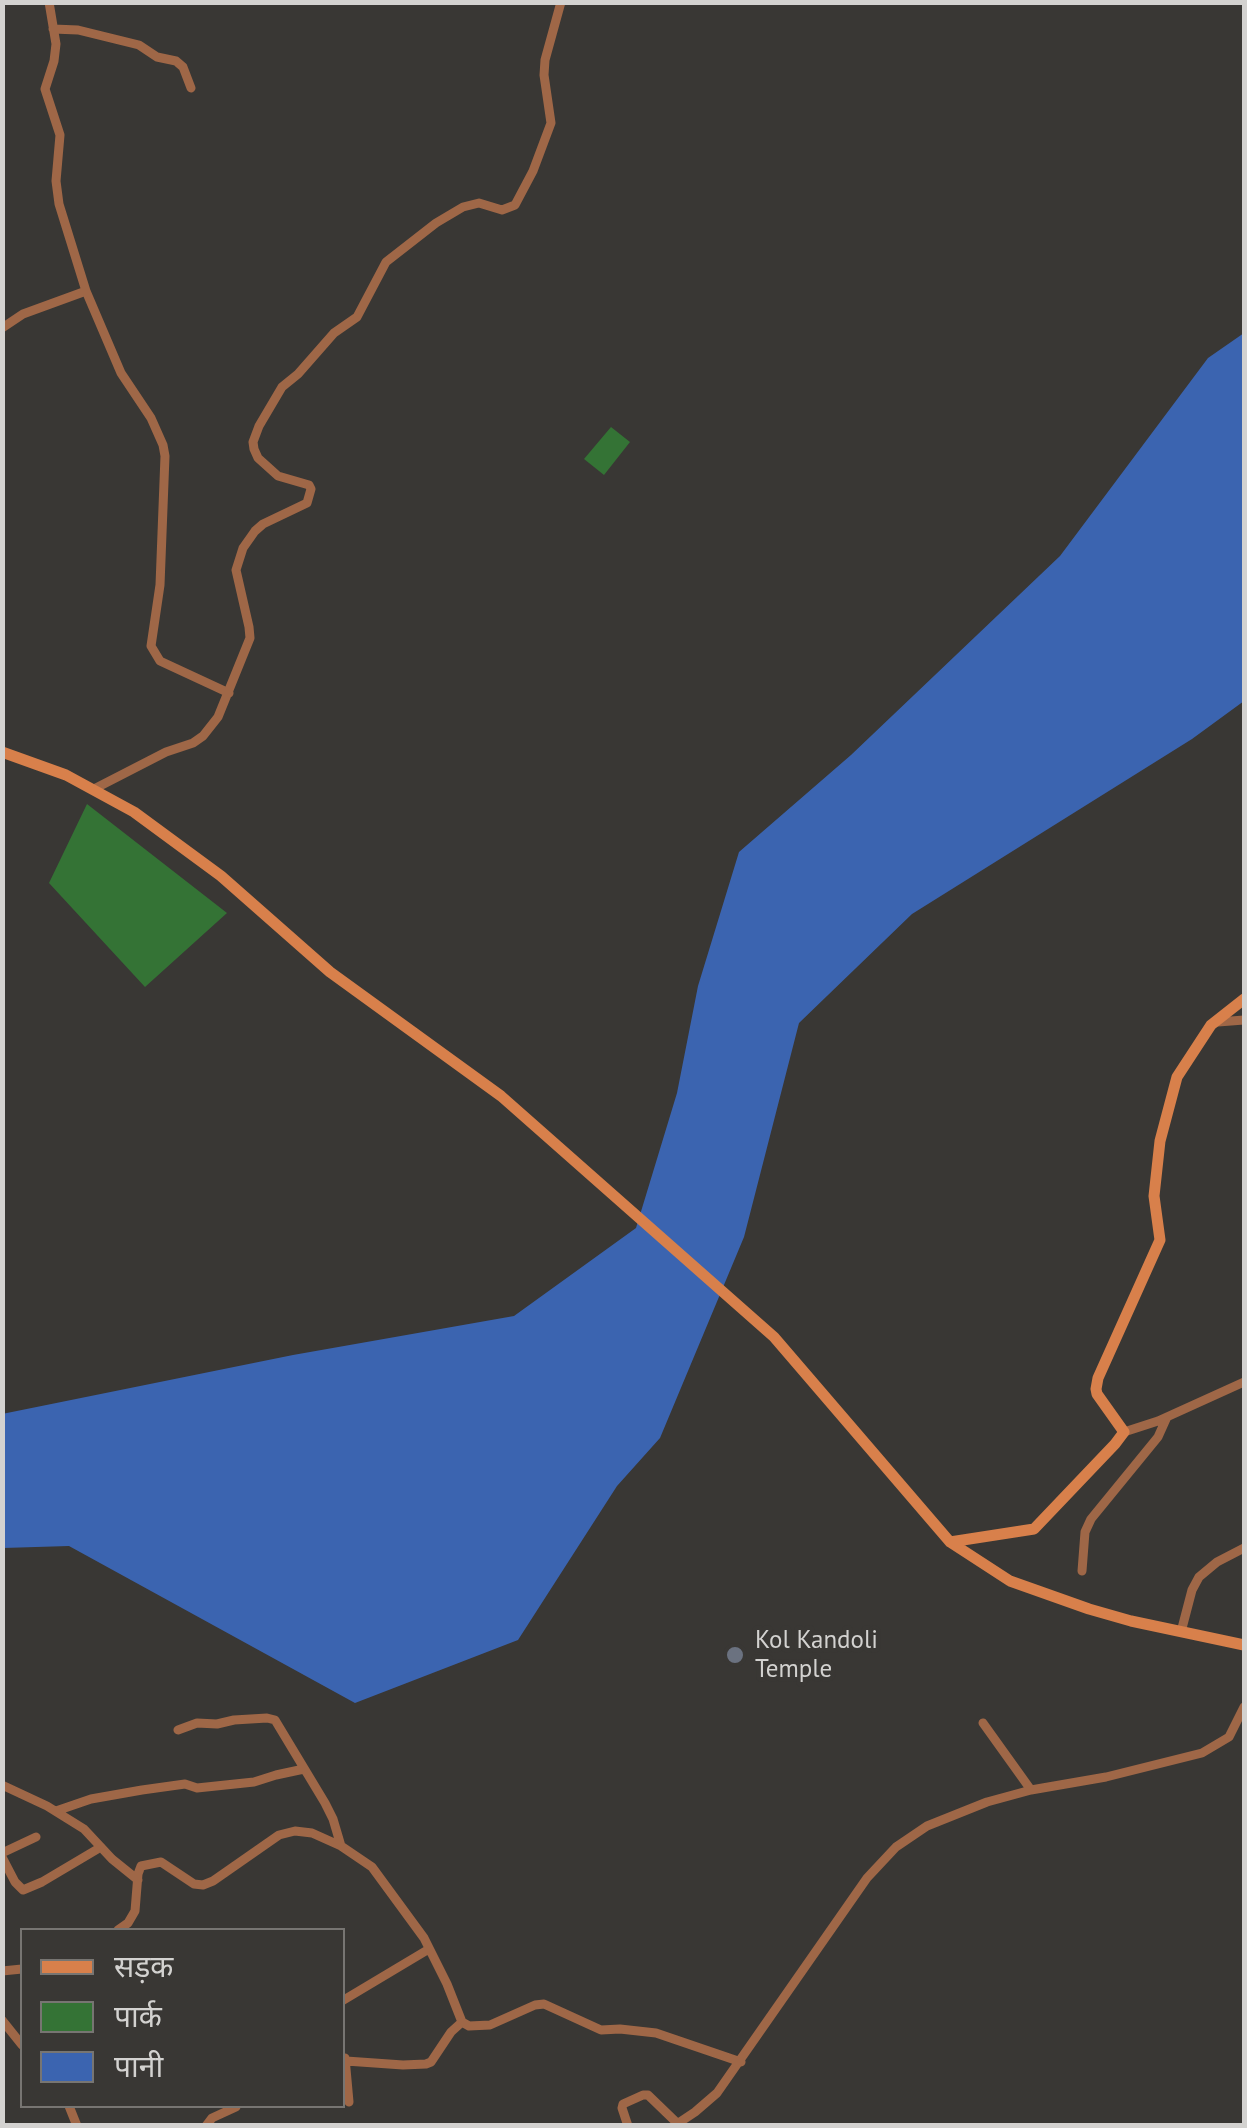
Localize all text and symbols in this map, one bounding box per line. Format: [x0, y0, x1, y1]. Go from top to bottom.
place label: Kol Kandoli Temple [755, 1626, 878, 1685]
marker: Kol Kandoli Temple [724, 1644, 746, 1666]
legend [20, 1928, 345, 2108]
text: सड़क [114, 1946, 173, 1985]
text: पार्क [114, 1996, 162, 2035]
text: पानी [114, 2046, 163, 2085]

